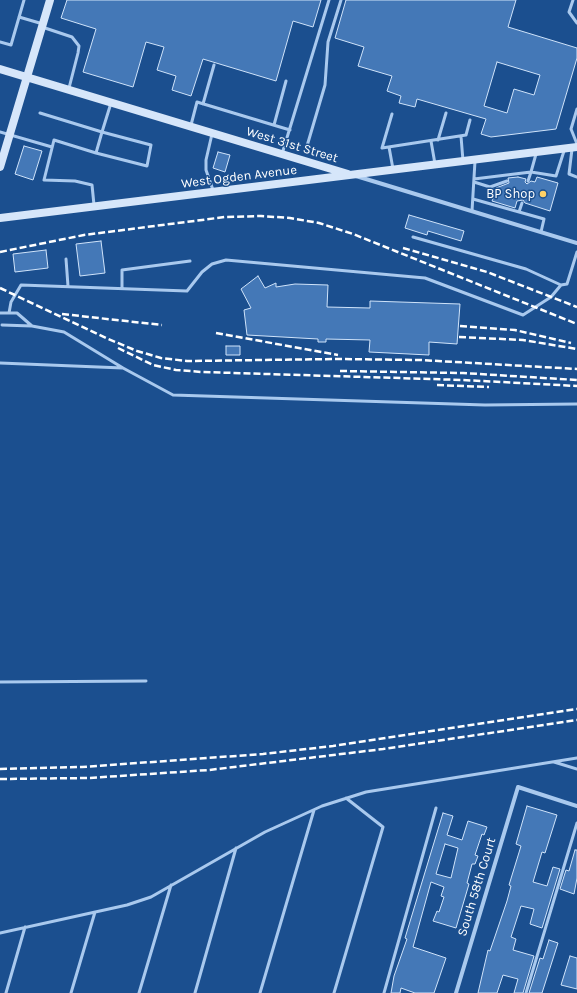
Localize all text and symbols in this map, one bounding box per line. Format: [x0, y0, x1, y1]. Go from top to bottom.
street label: West 31st Street [244, 124, 340, 166]
street label: West Ogden Avenue [180, 162, 298, 192]
place label: BP Shop [486, 186, 535, 202]
marker: BP Shop [538, 189, 548, 199]
street label: South 58th Court [455, 836, 499, 938]

